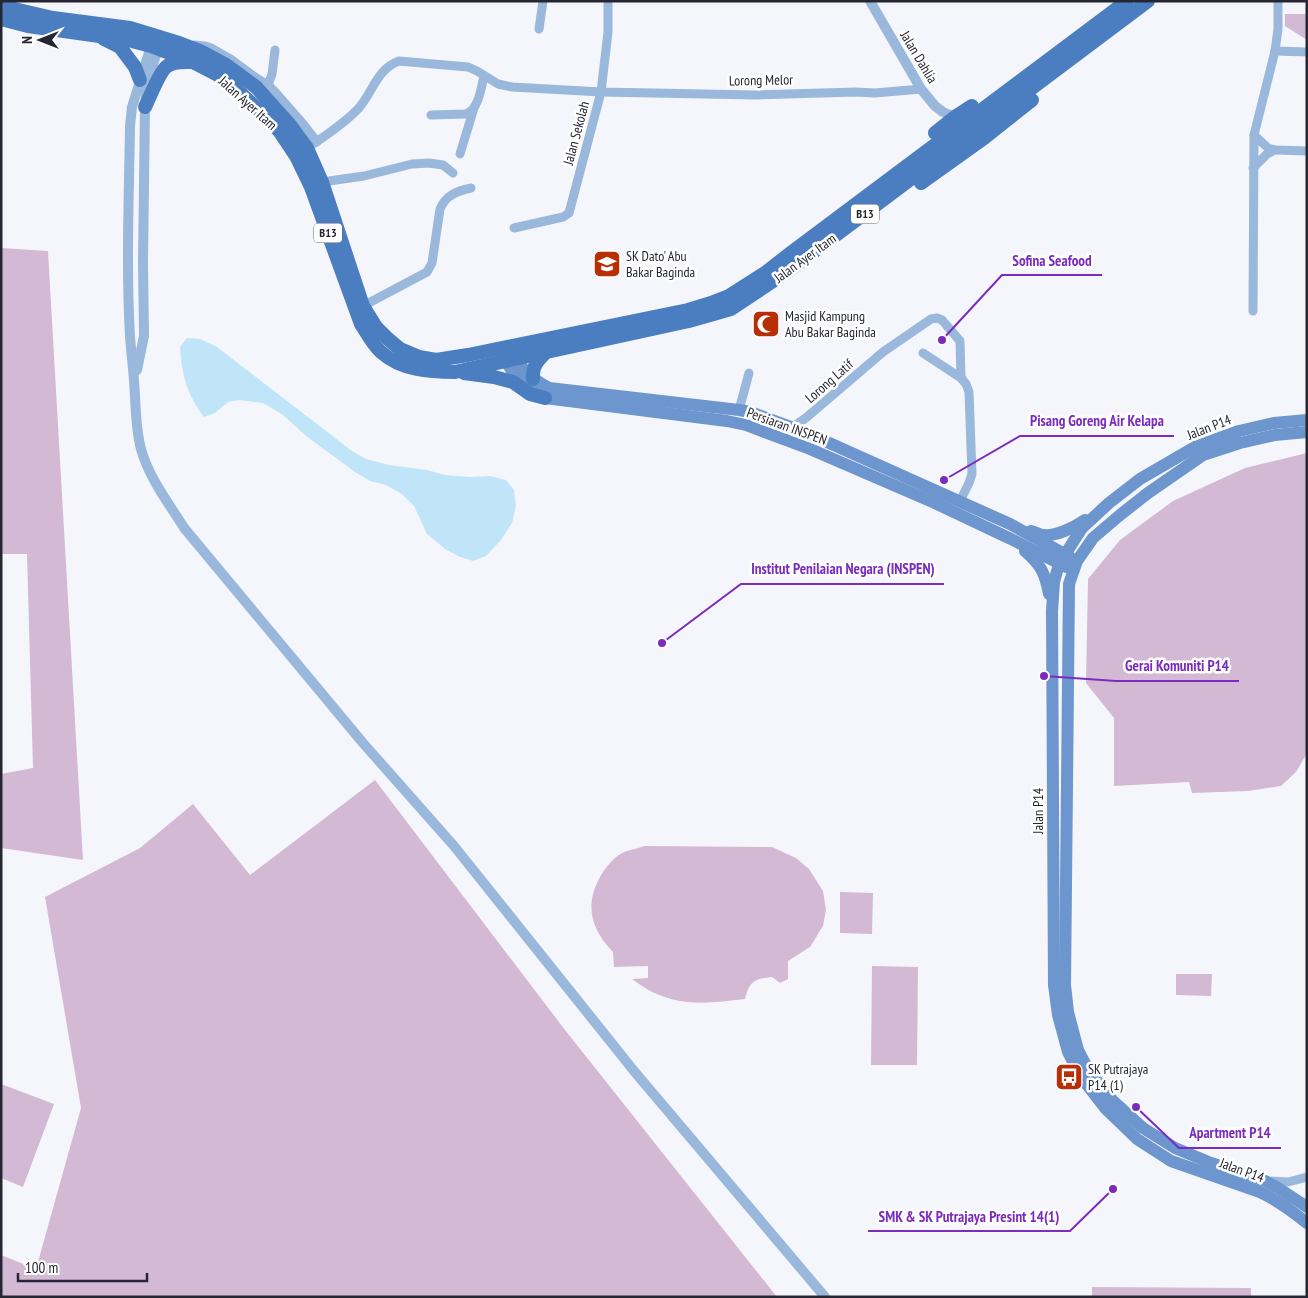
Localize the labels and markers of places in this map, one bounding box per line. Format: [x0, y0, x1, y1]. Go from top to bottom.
callout: Sofina Seafood [1002, 245, 1102, 275]
place label: SK Dato' Abu Bakar Baginda [626, 247, 695, 281]
school or university icon: SK Dato' Abu Bakar Baginda [592, 249, 622, 279]
place label: Masjid Kampung Abu Bakar Baginda [785, 307, 876, 341]
mosque icon: Masjid Kampung Abu Bakar Baginda [751, 309, 781, 339]
callout: Pisang Goreng Air Kelapa [1020, 406, 1174, 436]
callout: Institut Penilaian Negara (INSPEN) [741, 554, 944, 584]
callout: Gerai Komuniti P14 [1116, 651, 1239, 681]
place label: SK Putrajaya P14 (1) [1088, 1060, 1148, 1094]
bus stop icon: SK Putrajaya P14 (1) [1054, 1062, 1084, 1092]
callout: Apartment P14 [1179, 1118, 1281, 1148]
callout: SMK & SK Putrajaya Presint 14(1) [868, 1201, 1070, 1231]

